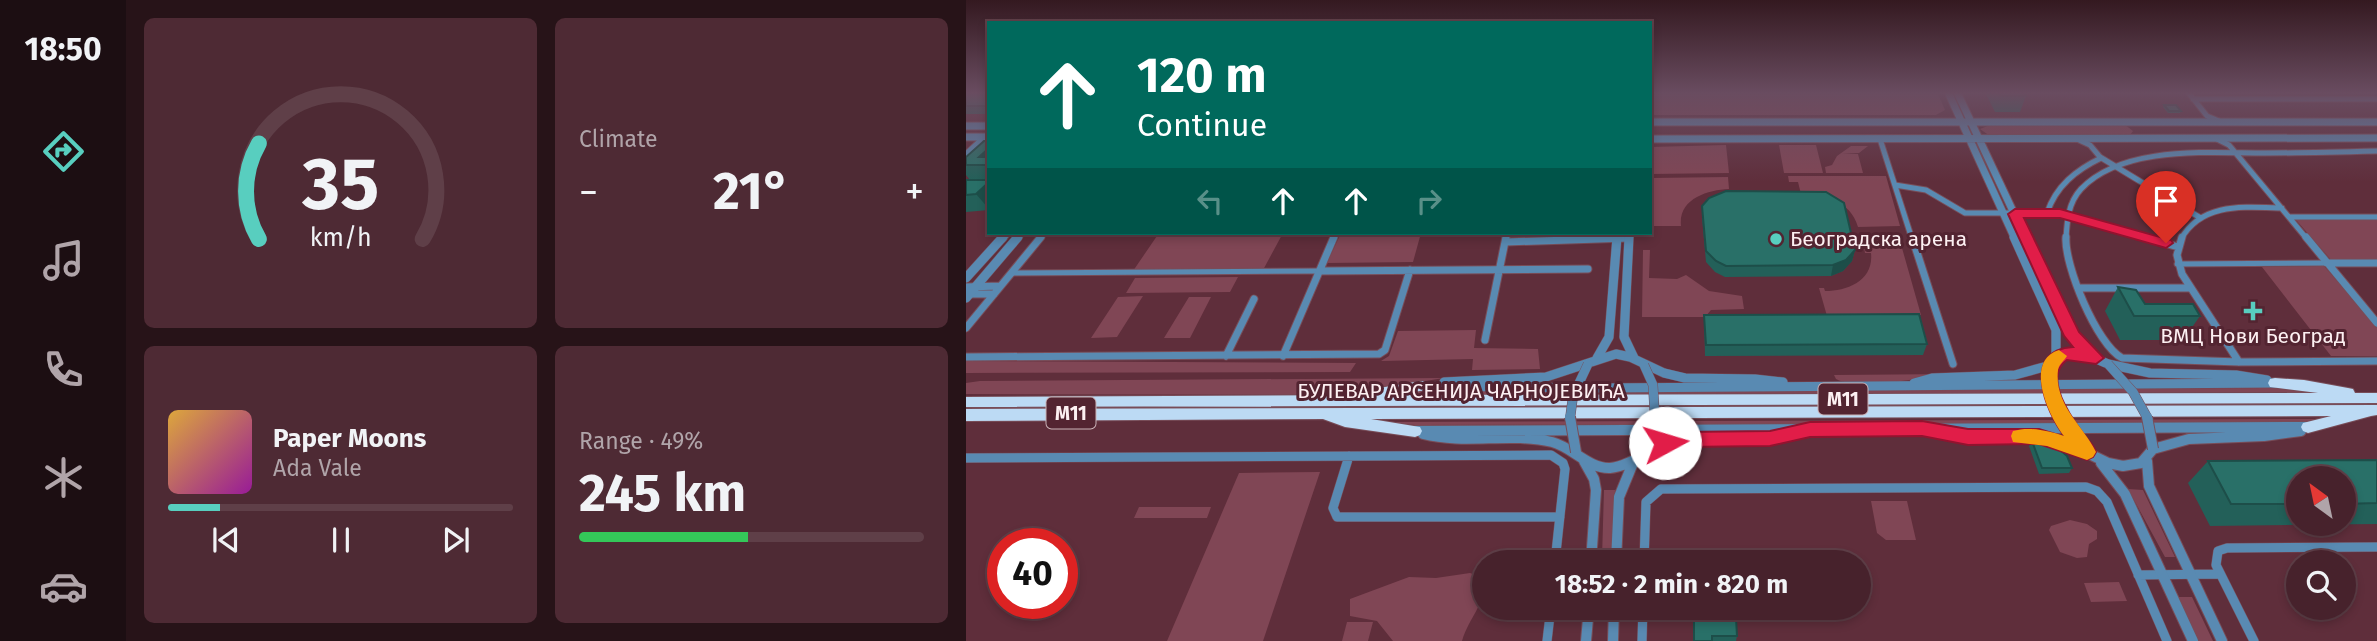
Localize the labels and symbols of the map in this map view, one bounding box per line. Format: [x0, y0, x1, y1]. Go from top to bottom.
pin [2136, 171, 2196, 243]
place label: Београдска арена [1790, 226, 1967, 252]
marker: Београдска арена [1768, 231, 1784, 247]
marker: ВМЦ Нови Београд [2243, 301, 2263, 321]
place label: ВМЦ Нови Београд [2160, 323, 2346, 349]
street label: БУЛЕВАР АРСЕНИЈА ЧАРНОЈЕВИЋА [1297, 378, 1625, 404]
road number: M11 [1818, 384, 1868, 414]
road number: M11 [1046, 398, 1096, 428]
position arrow [1628, 406, 1702, 480]
north arrow [2286, 466, 2356, 536]
speed limit sign: 40 [987, 528, 1078, 619]

